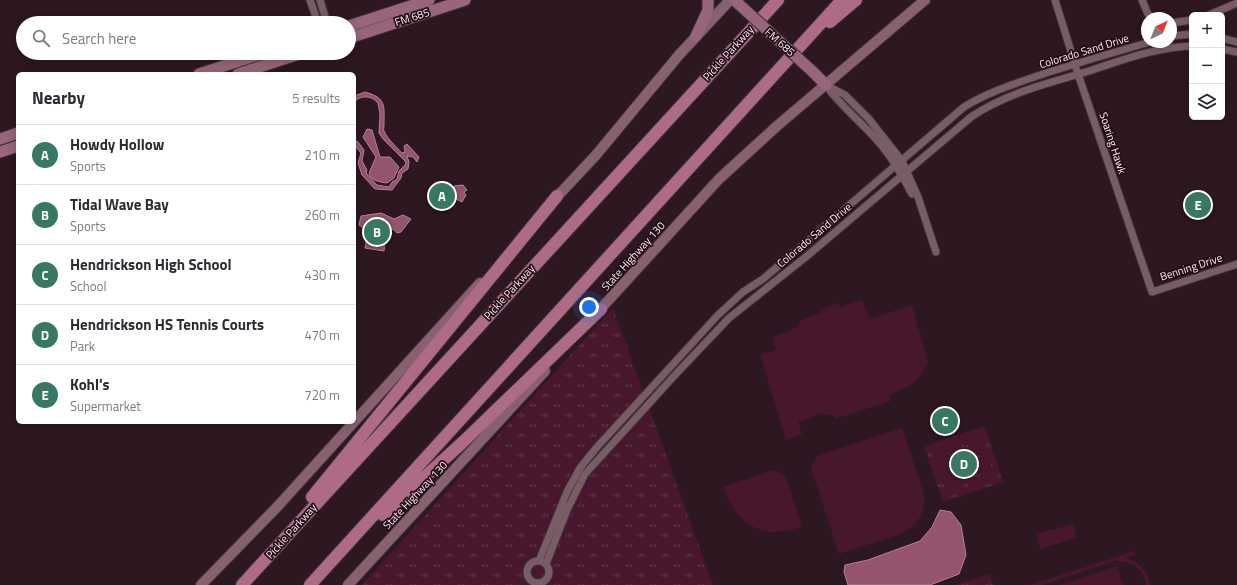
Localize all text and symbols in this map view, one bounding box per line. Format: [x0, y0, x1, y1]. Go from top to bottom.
street label: FM 685 [392, 4, 432, 30]
north arrow [1141, 12, 1177, 48]
map controls [1189, 12, 1225, 120]
button: + [1189, 12, 1225, 48]
search box [16, 16, 356, 60]
street label: Pickle Parkway [699, 21, 758, 84]
street label: FM 685 [761, 24, 799, 60]
icon: search [30, 27, 52, 49]
text: Search here [62, 27, 136, 50]
street label: Colorado Sand Drive [1037, 30, 1131, 72]
button: − [1189, 48, 1225, 84]
button: layers [1189, 84, 1225, 120]
text: Nearby [32, 85, 85, 111]
text: 5 results [292, 88, 340, 108]
street label: Soaring Hawk [1095, 110, 1131, 177]
text: Howdy Hollow [70, 133, 164, 156]
text: A [41, 145, 49, 165]
text: 210 m [304, 145, 340, 165]
text: Sports [70, 156, 106, 176]
pin: A [429, 181, 455, 211]
pin: E [1185, 190, 1211, 220]
text: Tidal Wave Bay [70, 193, 169, 216]
street label: Colorado Sand Drive [773, 199, 855, 271]
text: B [41, 205, 49, 225]
text: 260 m [304, 205, 340, 225]
text: Sports [70, 216, 106, 236]
pin: B [364, 217, 390, 247]
street label: State Highway 130 [597, 218, 669, 294]
street label: Benning Drive [1158, 249, 1225, 285]
text: Hendrickson High School [70, 253, 232, 276]
street label: Pickle Parkway [480, 260, 539, 323]
text: C [41, 265, 49, 285]
text: 430 m [304, 265, 340, 285]
text: School [70, 276, 106, 296]
your location [579, 297, 599, 317]
text: Hendrickson HS Tennis Courts [70, 313, 264, 336]
text: D [41, 325, 49, 345]
text: 470 m [304, 325, 340, 345]
text: Park [70, 336, 95, 356]
text: Kohl's [70, 373, 110, 396]
text: E [41, 385, 49, 405]
text: 720 m [304, 385, 340, 405]
text: Supermarket [70, 396, 141, 416]
pin: C [932, 406, 958, 436]
pin: D [951, 449, 977, 479]
street label: State Highway 130 [379, 457, 451, 533]
street label: Pickle Parkway [262, 499, 321, 562]

